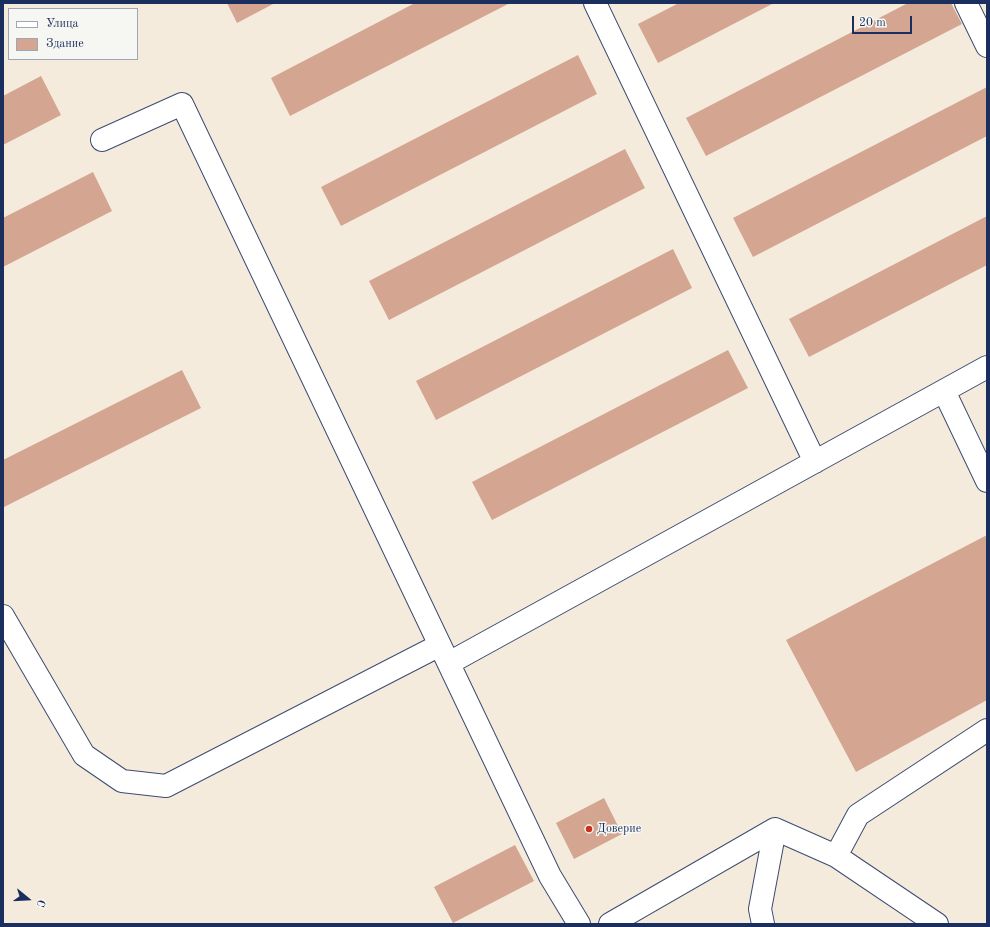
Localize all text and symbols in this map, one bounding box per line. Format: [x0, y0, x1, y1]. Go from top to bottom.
legend [8, 8, 138, 60]
scale bar [854, 8, 914, 34]
text: 20 m [859, 17, 886, 29]
text: Улица [46, 18, 79, 30]
text: Здание [46, 38, 84, 50]
place label: Доверие [597, 822, 641, 836]
marker: Доверие [584, 824, 594, 834]
north arrow [8, 879, 48, 919]
text: С [34, 898, 46, 908]

